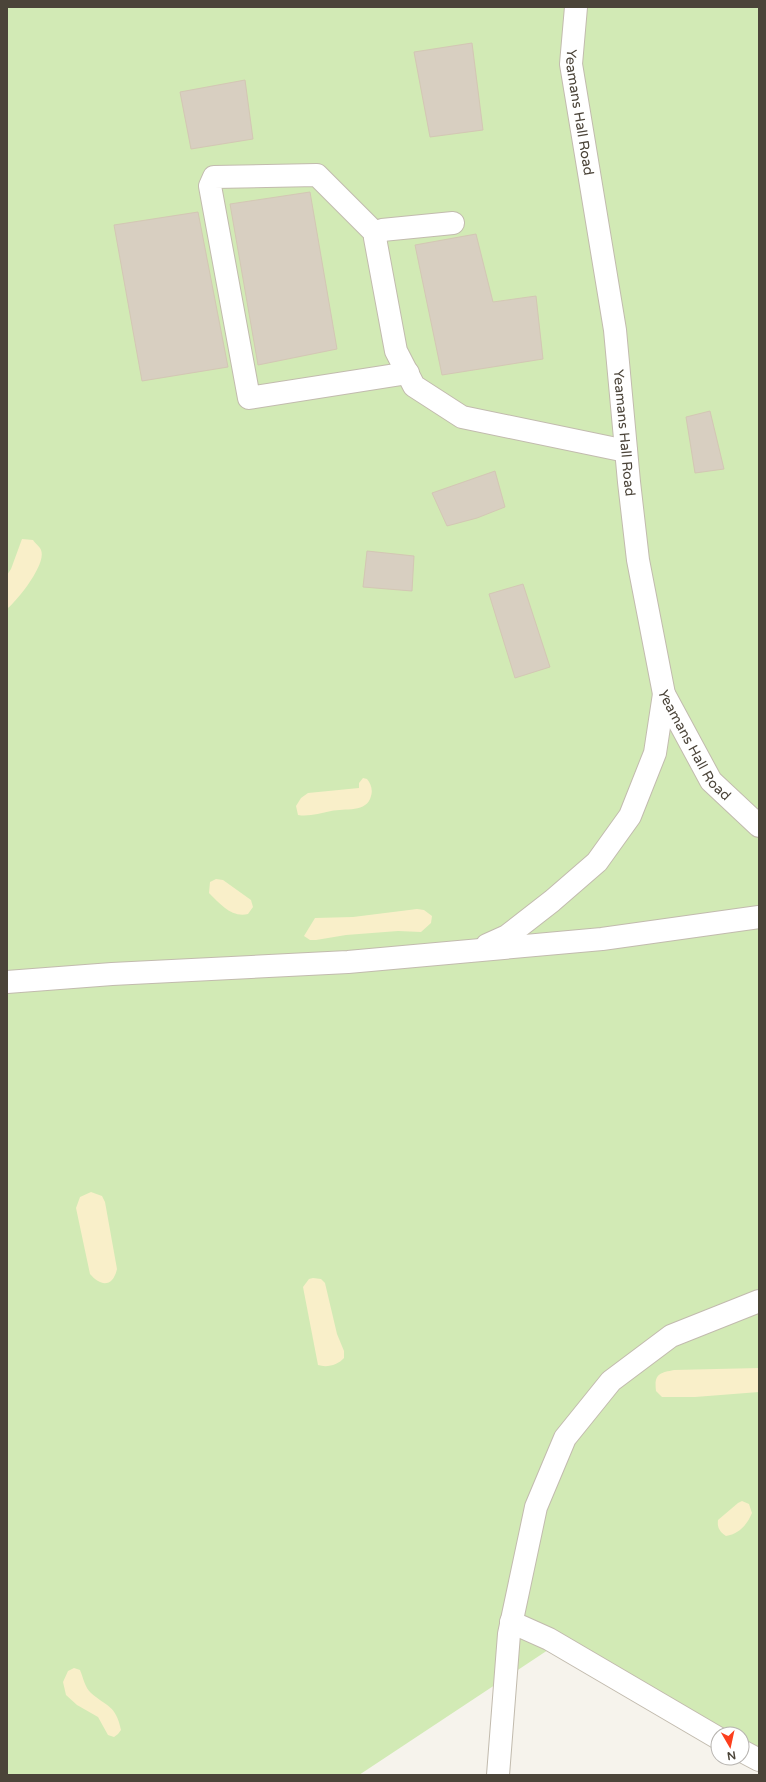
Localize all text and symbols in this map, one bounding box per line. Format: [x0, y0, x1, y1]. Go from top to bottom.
street label: Yeamans Hall Road [562, 48, 597, 177]
street label: Yeamans Hall Road [610, 368, 639, 497]
street label: Yeamans Hall Road [654, 688, 734, 804]
north arrow [710, 1726, 750, 1766]
text: N [726, 1748, 737, 1762]

